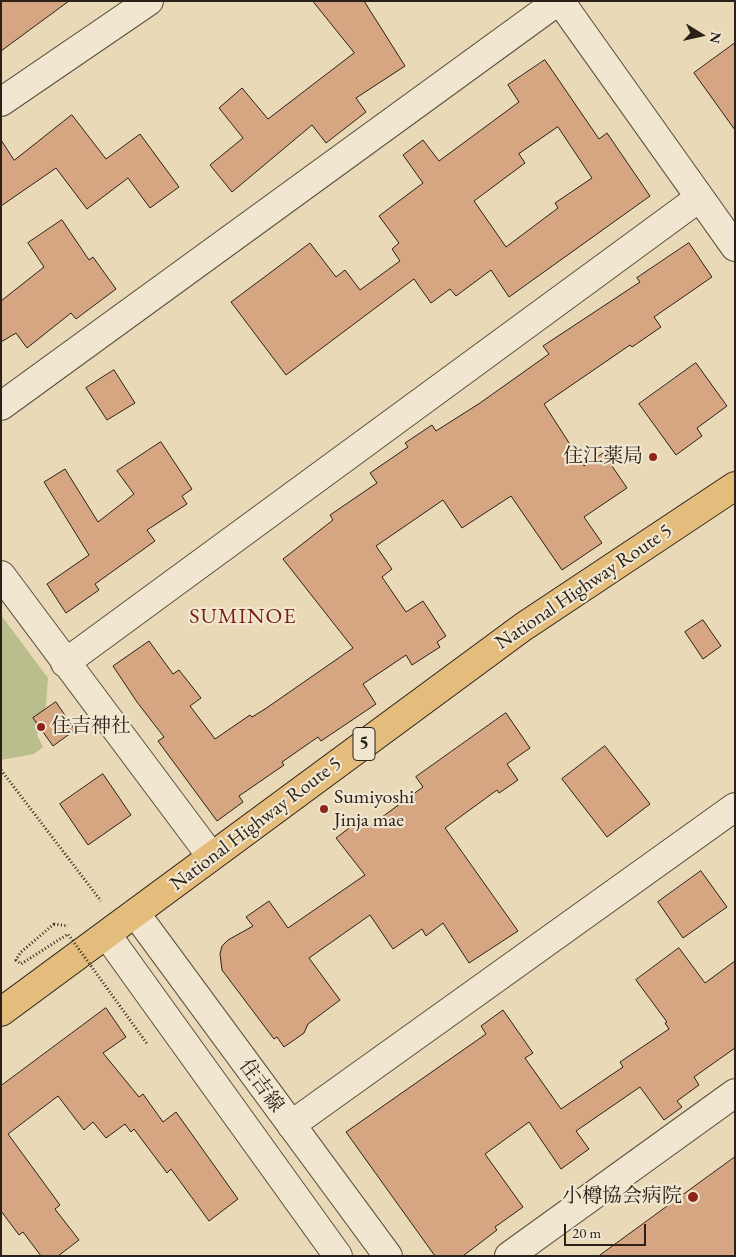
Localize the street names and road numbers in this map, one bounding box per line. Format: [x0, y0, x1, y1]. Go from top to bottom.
street label: National Highway Route 5 [491, 519, 677, 655]
road number: 5 [353, 728, 375, 761]
street label: National Highway Route 5 [166, 752, 346, 896]
street label: 住吉線 [234, 1055, 288, 1117]

